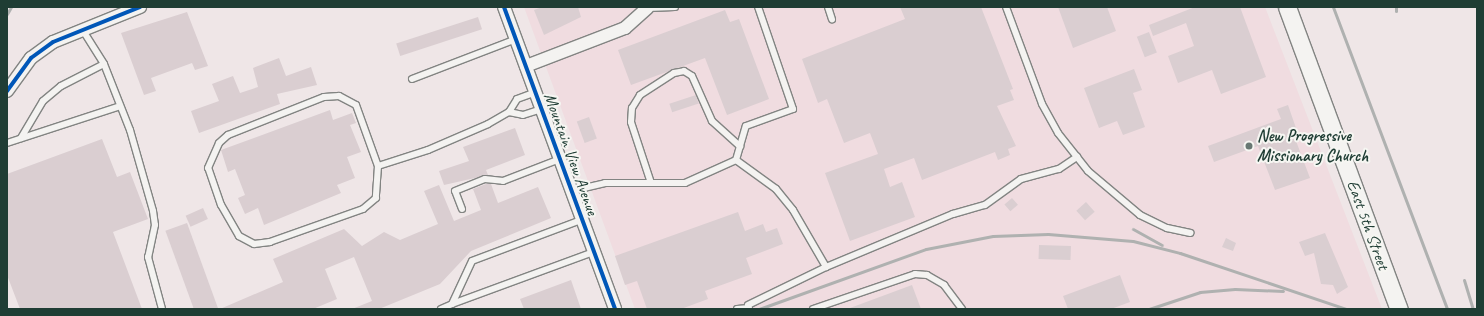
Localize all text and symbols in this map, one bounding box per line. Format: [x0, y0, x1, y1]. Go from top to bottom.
street label: Mountain View Avenue [539, 90, 603, 218]
place label: New Progressive Missionary Church [1257, 126, 1369, 166]
marker: New Progressive Missionary Church [1244, 141, 1254, 151]
street label: East 5th Street [1342, 177, 1394, 273]

